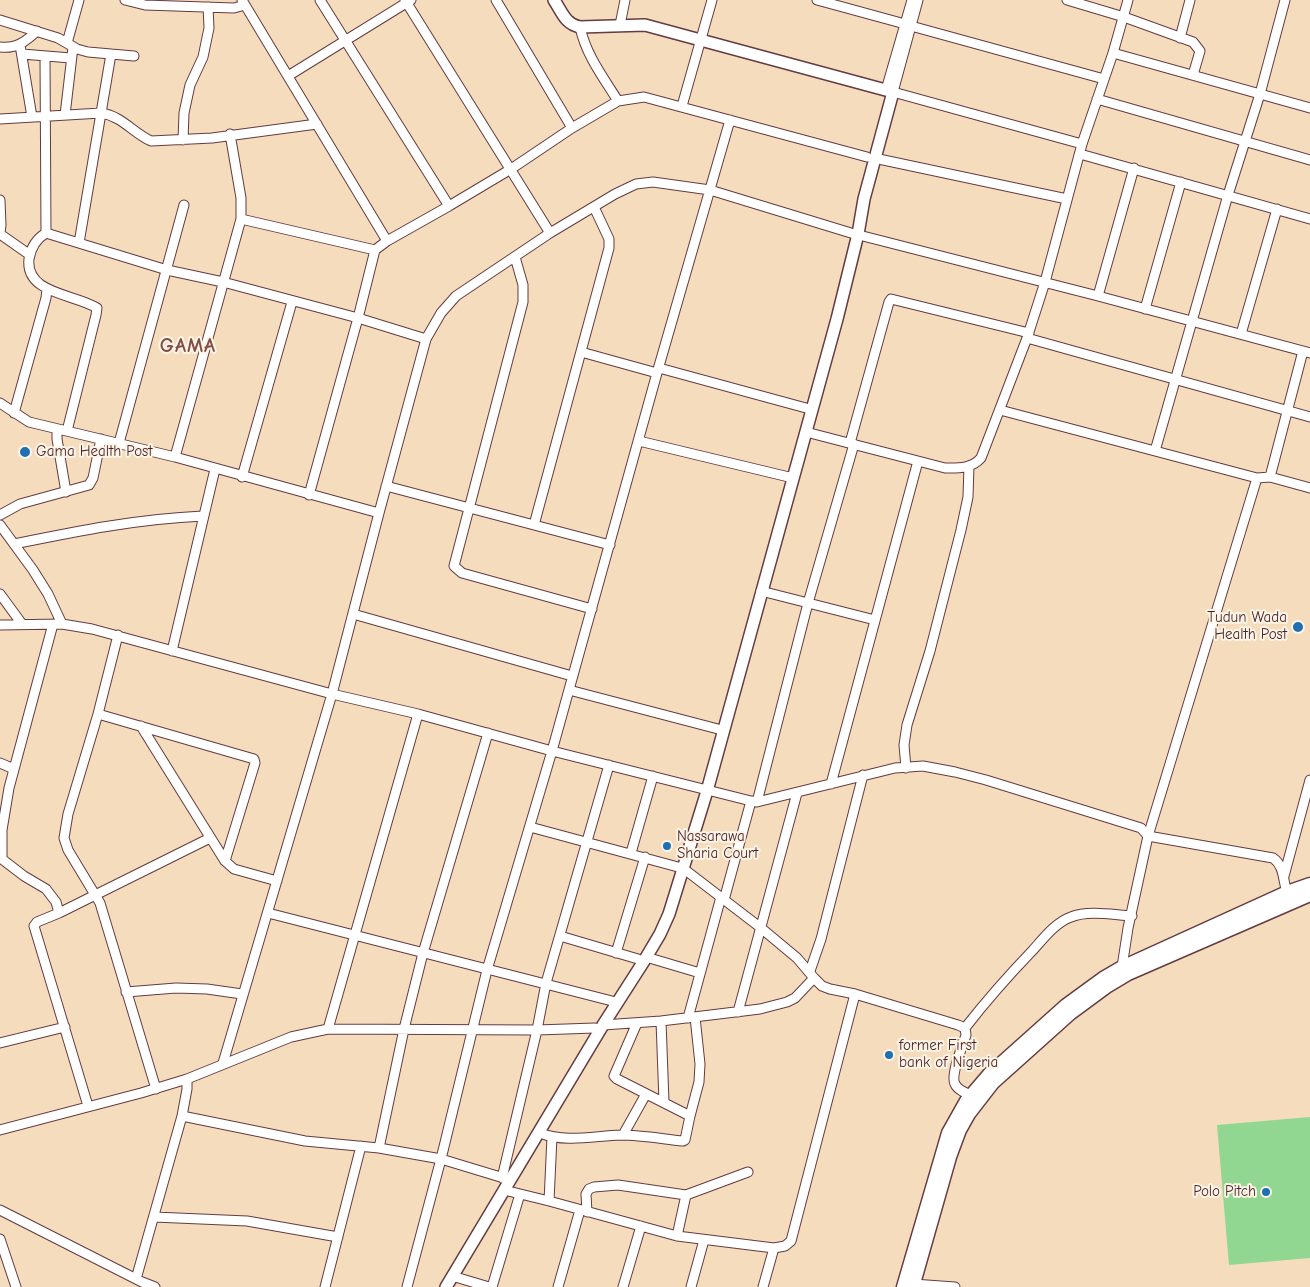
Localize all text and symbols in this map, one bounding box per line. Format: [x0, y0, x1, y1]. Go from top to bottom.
district label: GAMA [159, 334, 217, 358]
place label: Gama Health Post [36, 443, 152, 461]
marker: Gama Health Post [18, 445, 32, 459]
place label: Tudun Wada Health Post [1207, 609, 1287, 644]
marker: Tudun Wada Health Post [1291, 620, 1305, 634]
place label: Nassarawa Sharia Court [677, 828, 758, 863]
marker: Nassarawa Sharia Court [661, 840, 673, 852]
place label: former First bank of Nigeria [899, 1037, 998, 1072]
marker: former First bank of Nigeria [883, 1049, 895, 1061]
place label: Polo Pitch [1193, 1183, 1256, 1201]
marker: Polo Pitch [1260, 1186, 1272, 1198]

